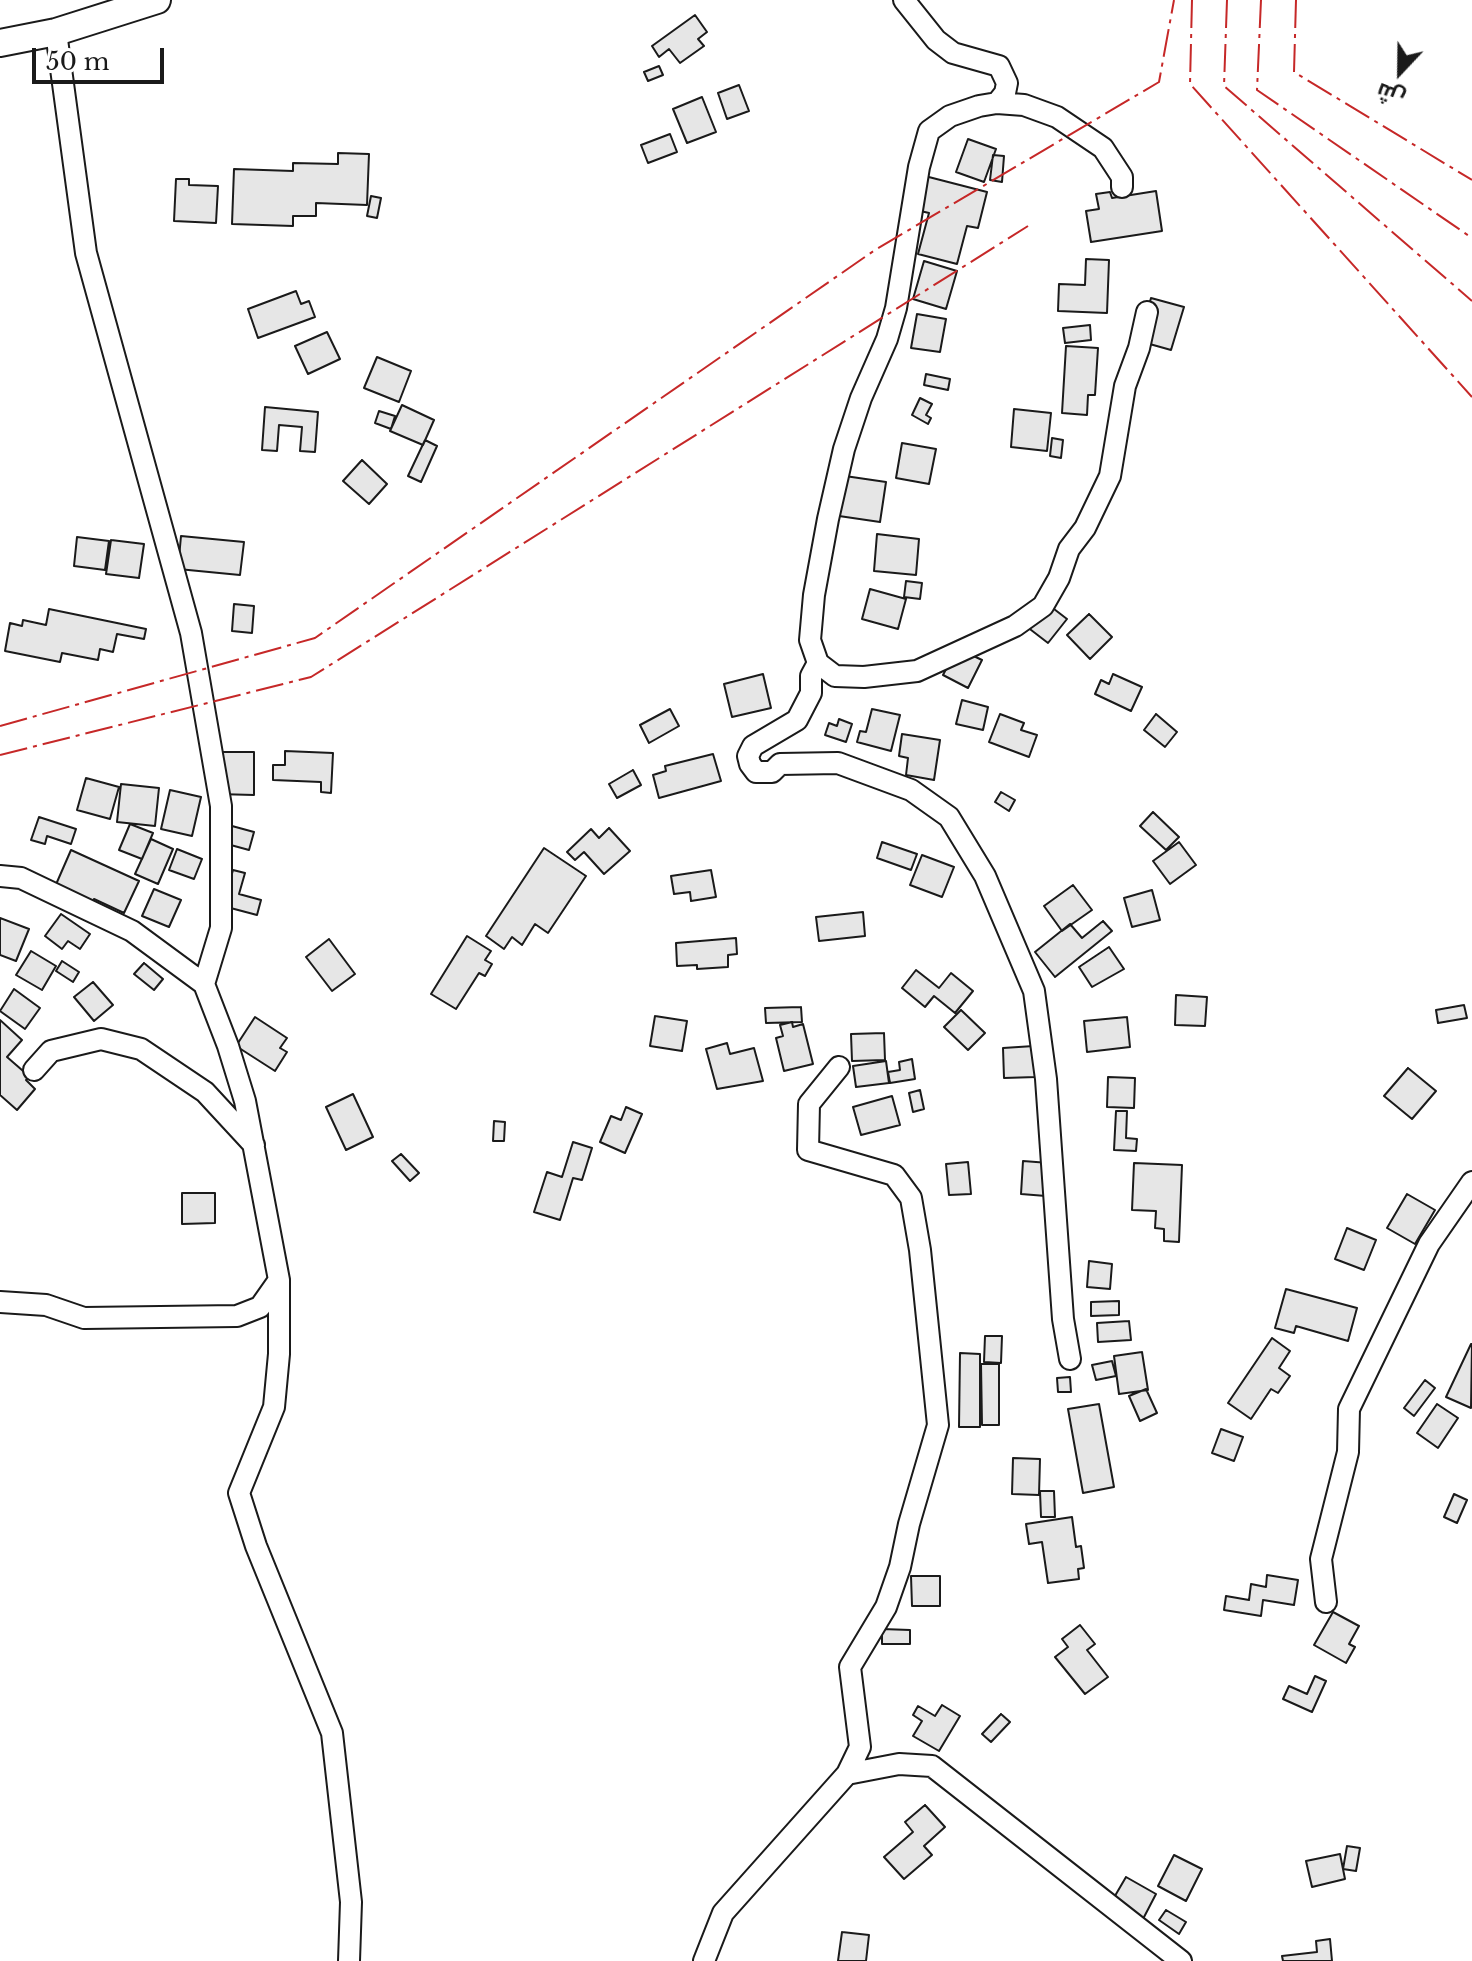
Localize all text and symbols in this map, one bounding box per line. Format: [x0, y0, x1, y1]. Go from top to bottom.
scale bar [36, 32, 168, 82]
north arrow [1360, 32, 1440, 112]
text: 50 m [46, 47, 109, 76]
text: ش [1373, 77, 1409, 113]

